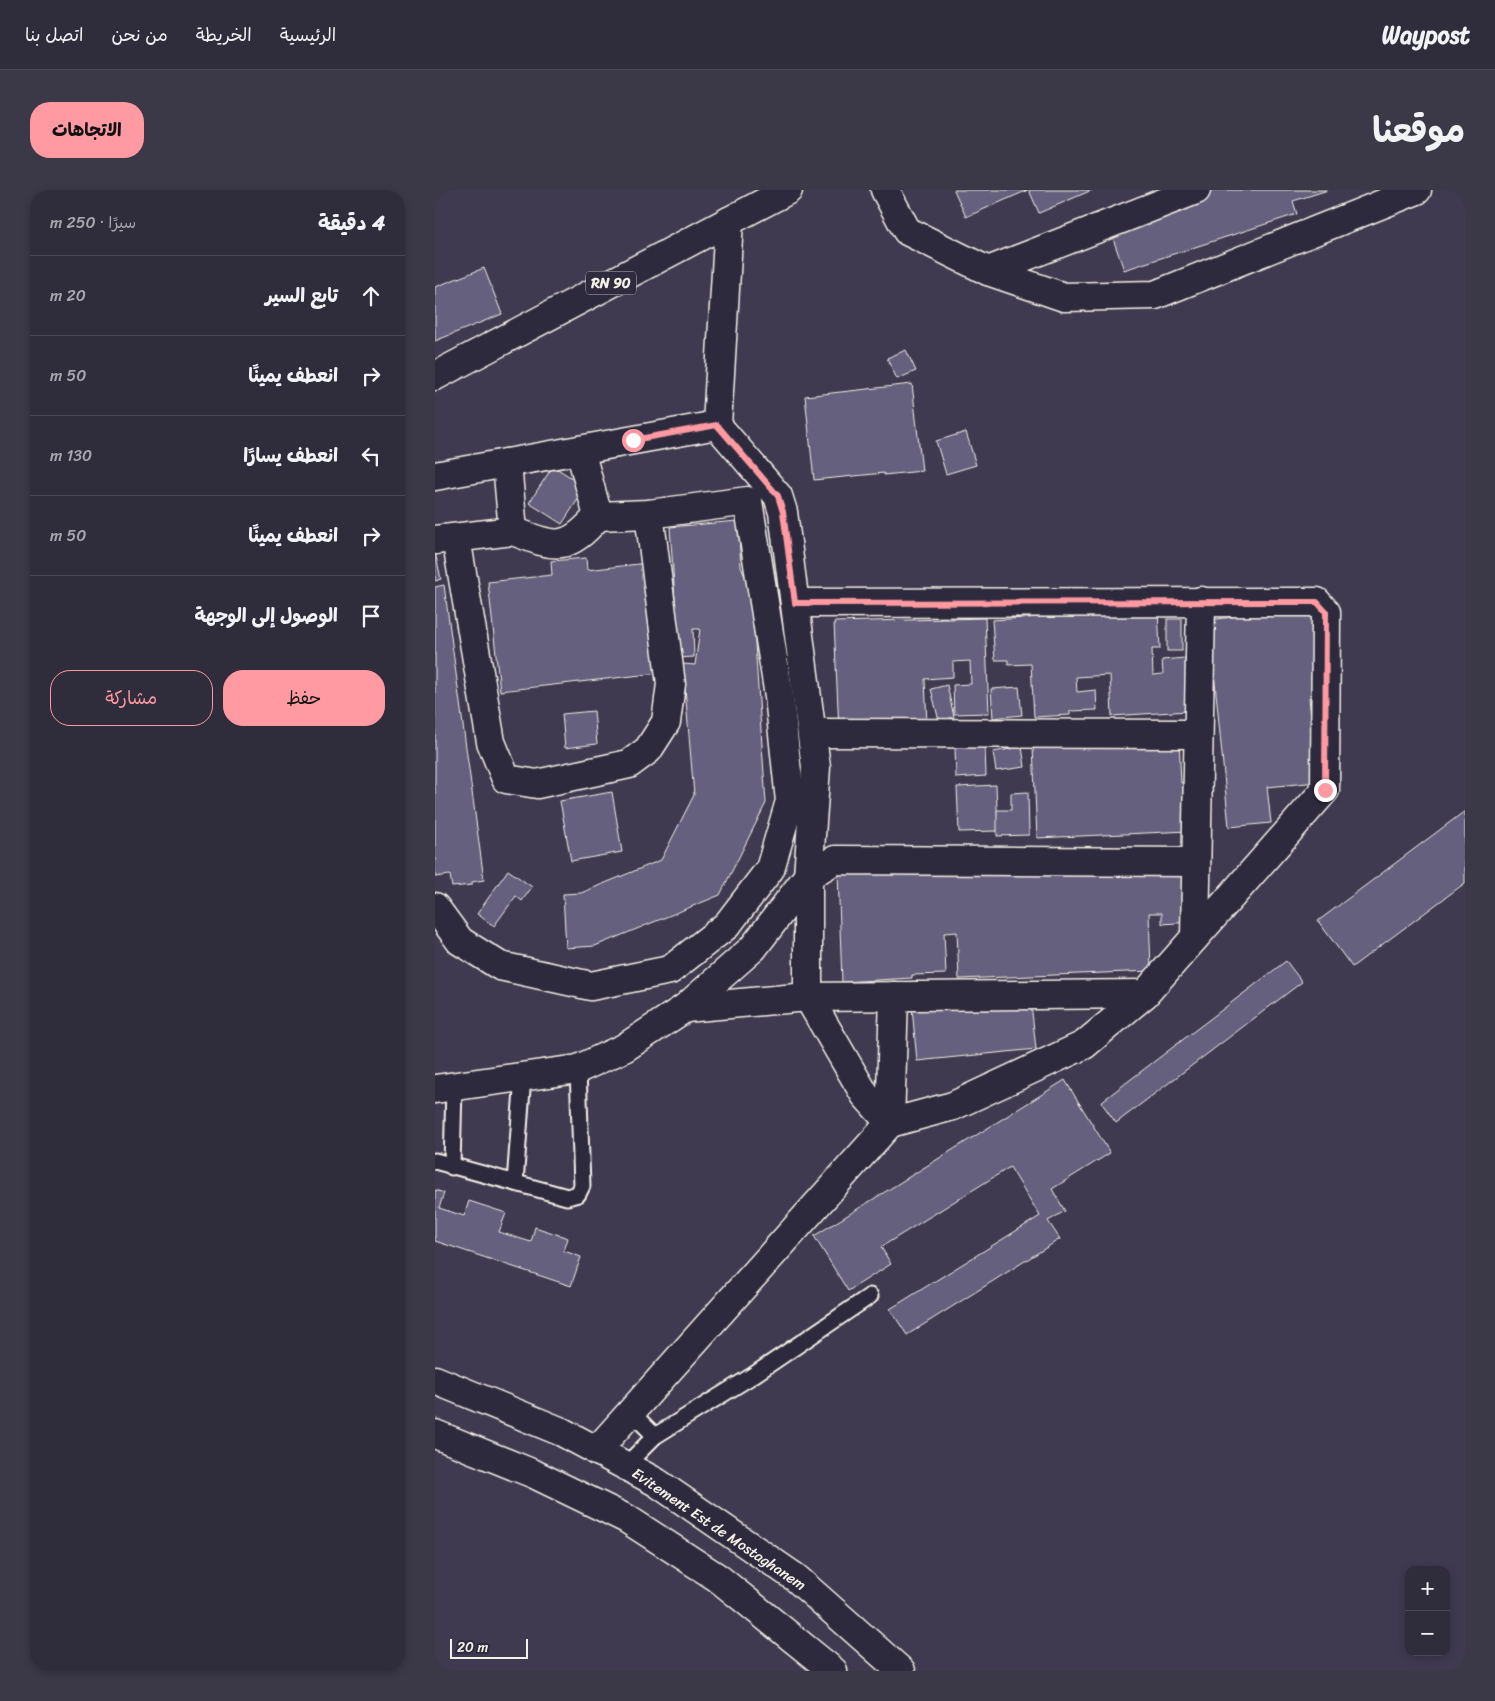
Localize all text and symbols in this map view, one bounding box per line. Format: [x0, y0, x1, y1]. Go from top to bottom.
text: Waypost [1382, 14, 1470, 56]
text: اتصل بنا [25, 19, 84, 51]
text: من نحن [112, 19, 168, 51]
text: الخريطة [196, 19, 252, 51]
text: الرئيسية [280, 19, 336, 51]
text: موقعنا [1372, 99, 1465, 161]
button: الاتجاهات [30, 102, 144, 158]
text: 4 دقيقة [318, 204, 385, 242]
text: سيرًا · 250 m [50, 208, 136, 237]
road number: RN 90 [586, 272, 636, 295]
text: تابع السير [265, 279, 338, 312]
text: 20 m [50, 281, 86, 310]
icon: ahead [357, 282, 385, 310]
text: انعطف يمينًا [248, 359, 338, 392]
text: 50 m [50, 361, 86, 390]
icon: right [357, 362, 385, 390]
route start [622, 429, 645, 452]
text: انعطف يسارًا [243, 439, 338, 472]
text: 130 m [50, 441, 92, 470]
icon: left [357, 442, 385, 470]
text: انعطف يمينًا [248, 519, 338, 552]
text: 50 m [50, 521, 86, 550]
icon: right [357, 522, 385, 550]
text: الوصول إلى الوجهة [195, 599, 338, 632]
icon: arrive [357, 602, 385, 630]
button: مشاركة [50, 670, 213, 726]
button: حفظ [223, 670, 385, 726]
route end [1314, 779, 1337, 802]
street label: Evitement Est de Mostaghanem [626, 1461, 812, 1597]
map controls [1405, 1566, 1450, 1656]
button: + [1405, 1566, 1450, 1611]
button: − [1405, 1611, 1450, 1656]
text: 20 m [457, 1635, 488, 1660]
scale bar [450, 1636, 527, 1659]

